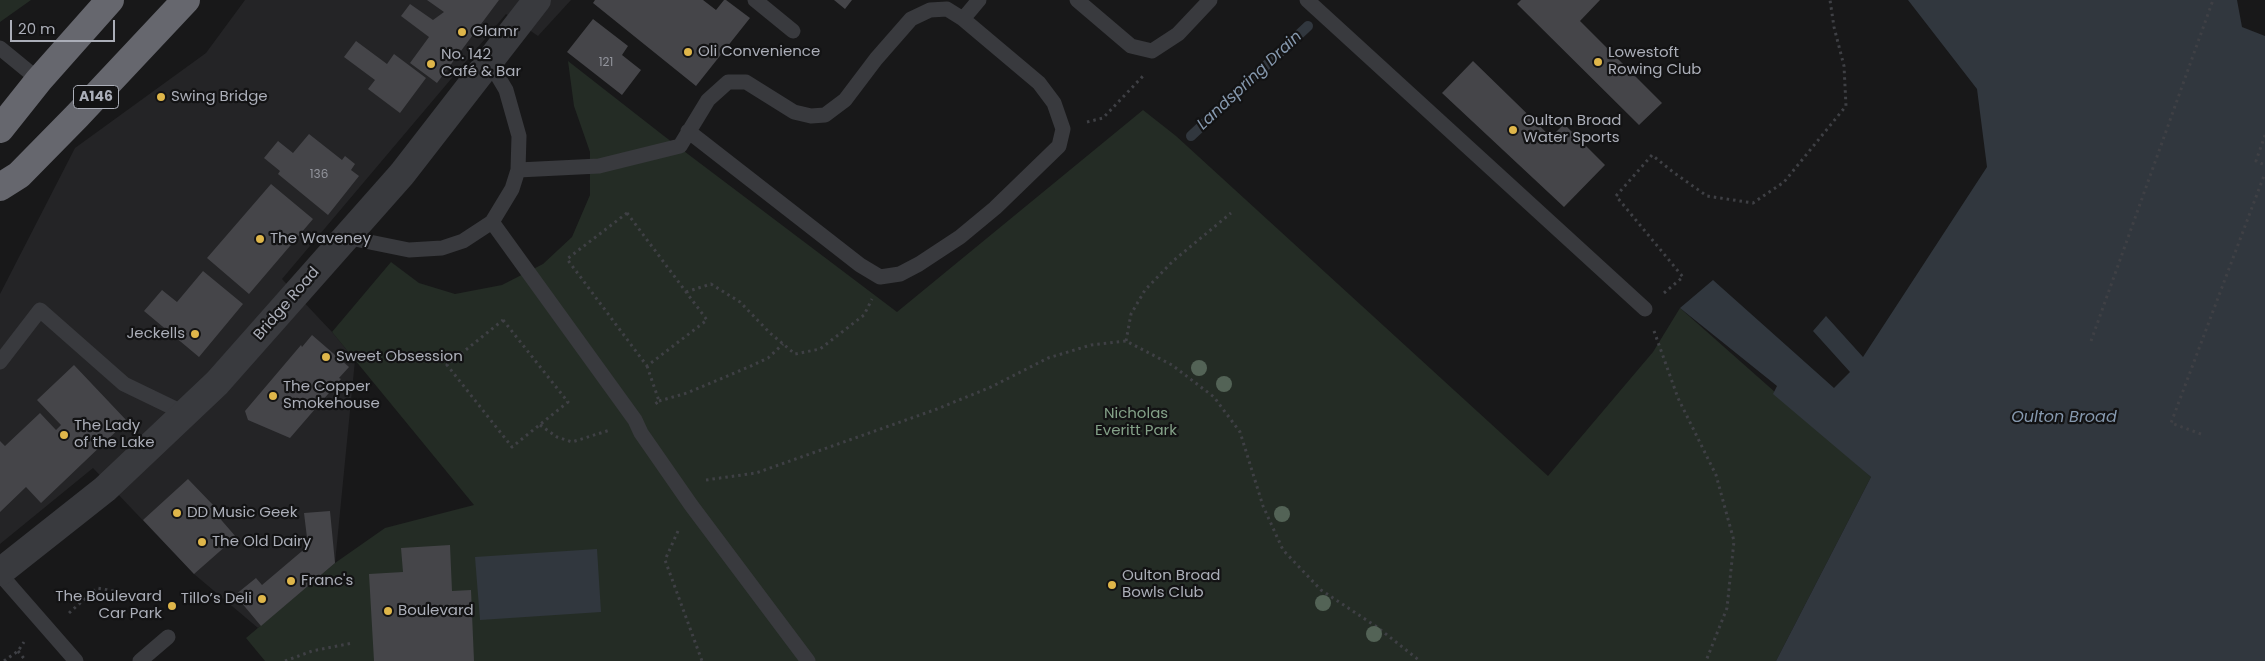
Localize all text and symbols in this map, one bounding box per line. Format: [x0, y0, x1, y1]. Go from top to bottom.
scale bar [12, 10, 118, 42]
text: 20 m [18, 18, 56, 39]
place label: Glamr [472, 23, 519, 41]
marker: Glamr [456, 26, 468, 38]
water label: Landspring Drain [1194, 28, 1306, 134]
place label: Oli Convenience [698, 43, 820, 61]
place label: Lowestoft Rowing Club [1608, 44, 1701, 79]
place label: No. 142 Café & Bar [441, 46, 521, 81]
marker: Oli Convenience [682, 46, 694, 58]
house number: 121 [599, 56, 613, 70]
marker: Lowestoft Rowing Club [1592, 56, 1604, 68]
marker: No. 142 Café & Bar [425, 58, 437, 70]
road number: A146 [74, 85, 118, 108]
place label: Swing Bridge [171, 88, 268, 106]
marker: Swing Bridge [155, 91, 167, 103]
place label: Oulton Broad Water Sports [1523, 112, 1621, 147]
marker: Oulton Broad Water Sports [1507, 124, 1519, 136]
house number: 136 [310, 168, 328, 182]
place label: The Waveney [270, 230, 371, 248]
marker: The Waveney [254, 233, 266, 245]
street label: Bridge Road [250, 264, 324, 344]
place label: Jeckells [126, 325, 185, 343]
marker: Jeckells [189, 328, 201, 340]
place label: Sweet Obsession [336, 348, 463, 366]
marker: Sweet Obsession [320, 351, 332, 363]
place label: The Copper Smokehouse [283, 378, 380, 413]
marker: The Copper Smokehouse [267, 390, 279, 402]
park label: Nicholas Everitt Park [1095, 405, 1177, 440]
water label: Oulton Broad [2011, 408, 2117, 428]
place label: The Lady of the Lake [74, 417, 155, 452]
marker: The Lady of the Lake [58, 429, 70, 441]
place label: DD Music Geek [187, 504, 297, 522]
marker: DD Music Geek [171, 507, 183, 519]
place label: The Old Dairy [212, 533, 311, 551]
marker: The Old Dairy [196, 536, 208, 548]
place label: Oulton Broad Bowls Club [1122, 567, 1220, 602]
place label: Franc's [301, 572, 353, 590]
marker: Franc's [285, 575, 297, 587]
marker: Oulton Broad Bowls Club [1106, 579, 1118, 591]
place label: The Boulevard Car Park [55, 588, 162, 623]
place label: Tillo’s Deli [181, 590, 252, 608]
marker: Tillo’s Deli [256, 593, 268, 605]
marker: The Boulevard Car Park [166, 600, 178, 612]
place label: Boulevard [398, 602, 474, 620]
marker: Boulevard [382, 605, 394, 617]

